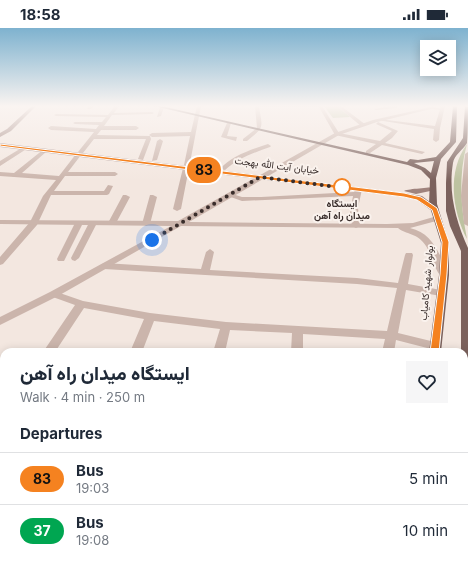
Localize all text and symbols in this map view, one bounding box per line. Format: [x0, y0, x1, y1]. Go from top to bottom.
text: 18:58 [20, 5, 61, 24]
map controls [420, 40, 456, 76]
button: layers [420, 40, 456, 76]
street label: خیابان آیت الله بهجت [234, 154, 320, 177]
line badge: 83 [186, 157, 222, 183]
text: 83 [195, 161, 213, 178]
marker: ایستگاه میدان راه آهن [333, 178, 351, 196]
place label: ایستگاه میدان راه آهن [314, 197, 371, 222]
your location [142, 230, 162, 250]
street label: بولوار شهید کامیاب [417, 245, 436, 321]
button: heart [406, 361, 448, 403]
text: ایستگاه میدان راه آهن [20, 362, 190, 385]
text: Walk · 4 min · 250 m [20, 389, 145, 405]
text: Departures [20, 424, 102, 443]
text: Bus [76, 461, 104, 480]
text: 5 min [409, 469, 448, 488]
text: 83 [33, 470, 51, 487]
text: 19:03 [76, 480, 109, 496]
text: Bus [76, 513, 104, 532]
text: 10 min [403, 521, 448, 540]
text: 37 [33, 522, 51, 539]
text: 19:08 [76, 532, 109, 548]

